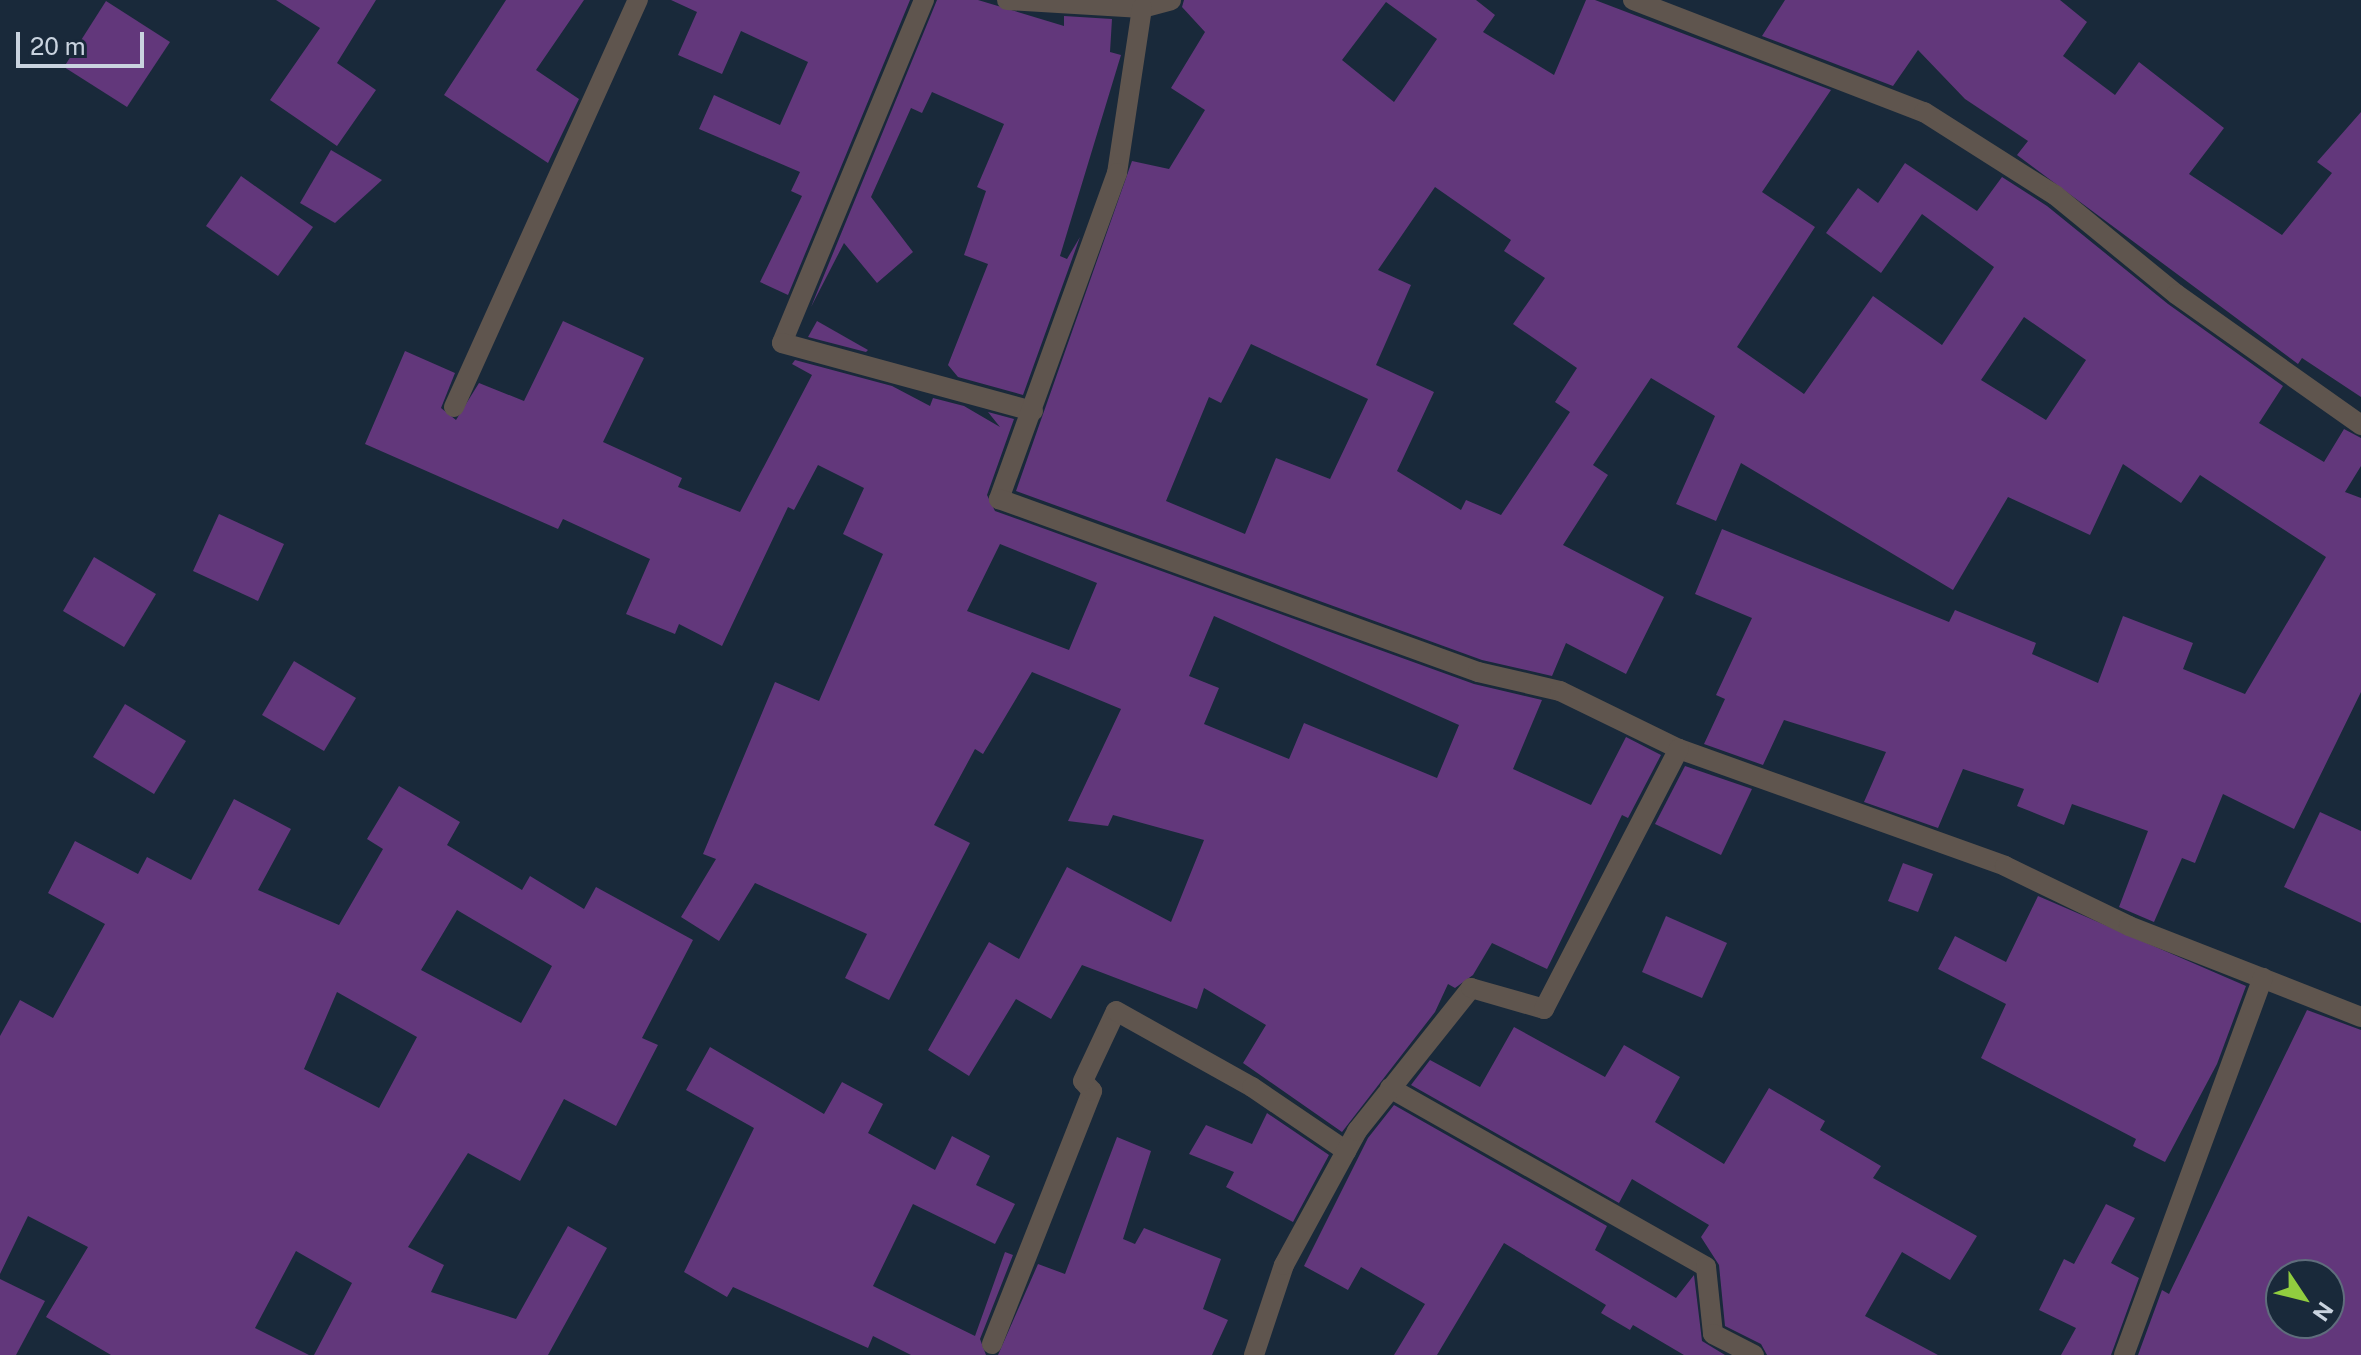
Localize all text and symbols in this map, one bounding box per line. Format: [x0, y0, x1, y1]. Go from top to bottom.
scale bar [20, 16, 148, 66]
text: 20 m [30, 32, 86, 60]
north arrow [2265, 1259, 2345, 1339]
text: N [2307, 1297, 2339, 1326]

